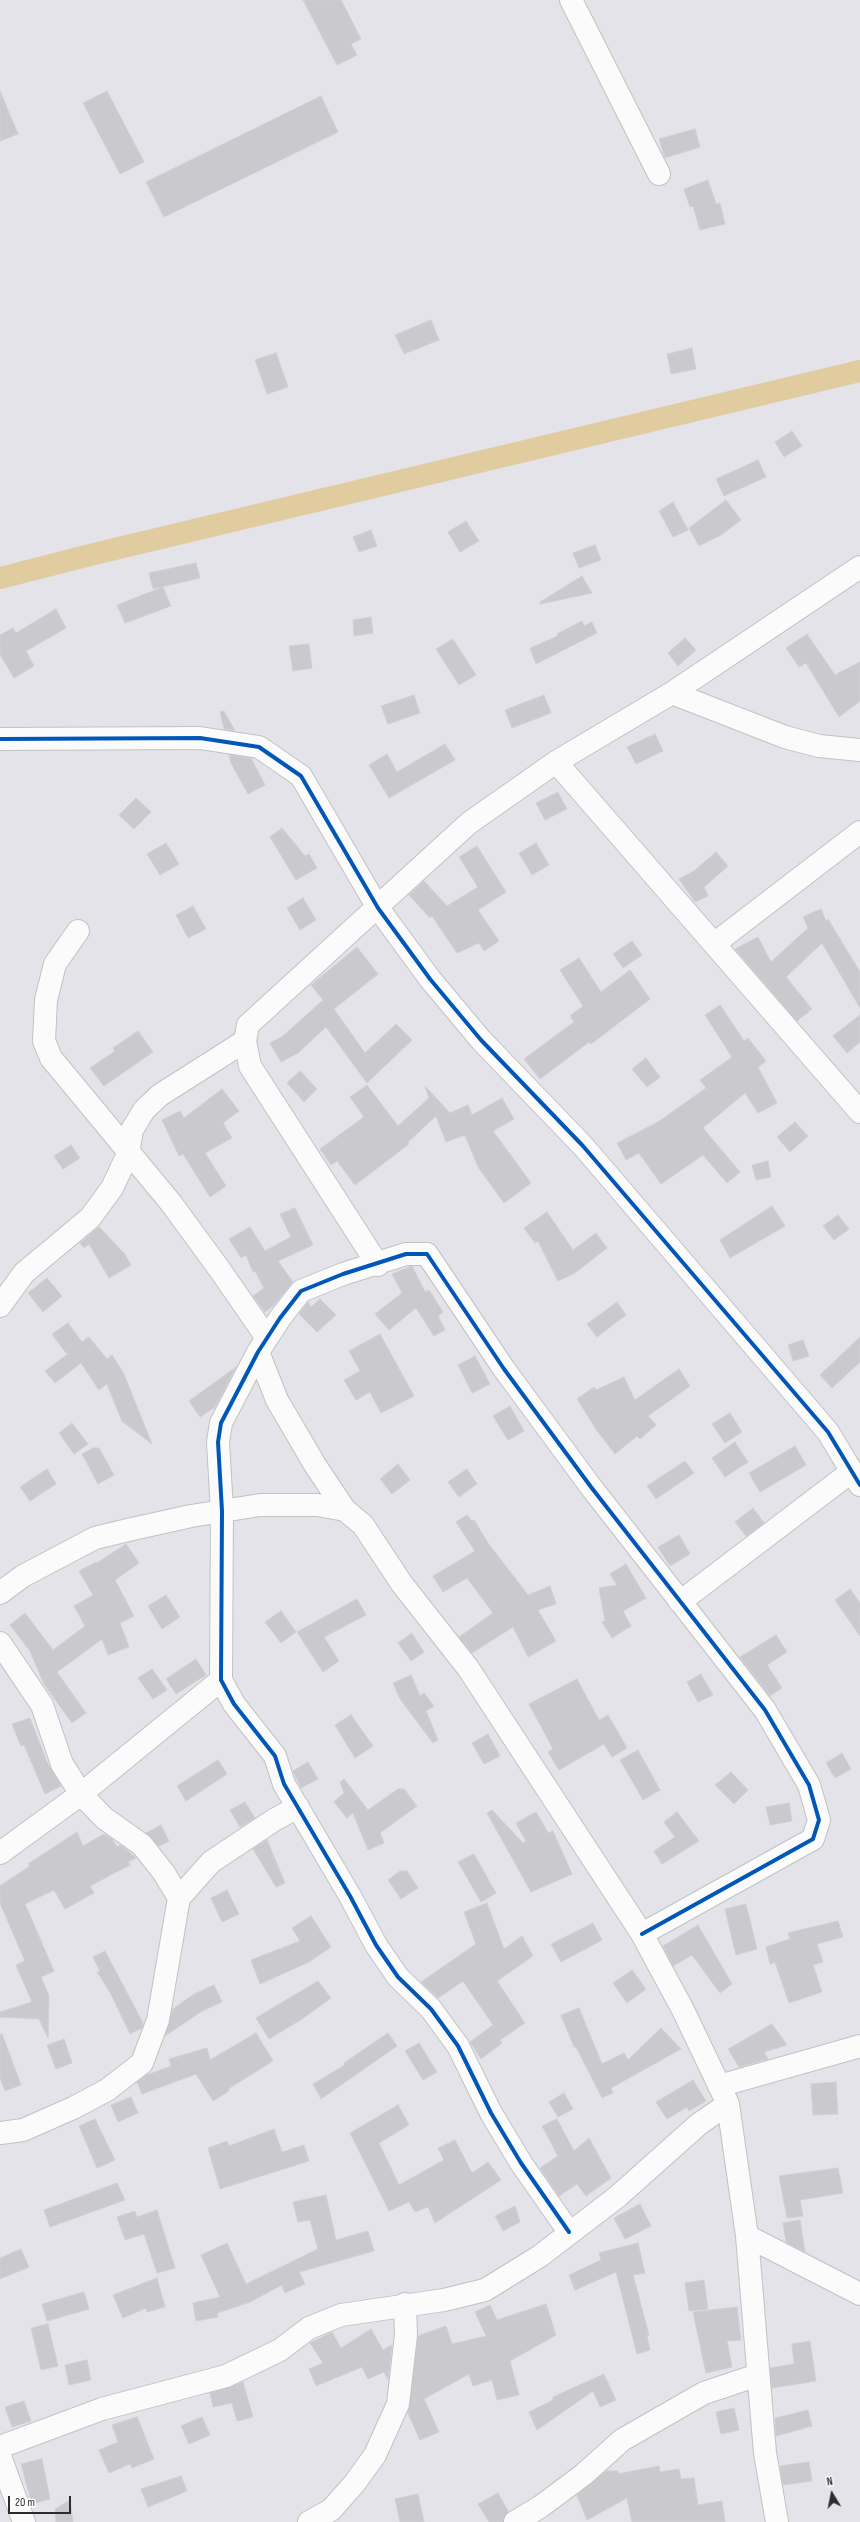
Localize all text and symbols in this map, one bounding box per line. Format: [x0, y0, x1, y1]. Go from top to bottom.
north arrow [812, 2474, 852, 2514]
text: N [826, 2475, 834, 2489]
scale bar [10, 2488, 73, 2514]
text: 20 m [15, 2495, 35, 2510]

